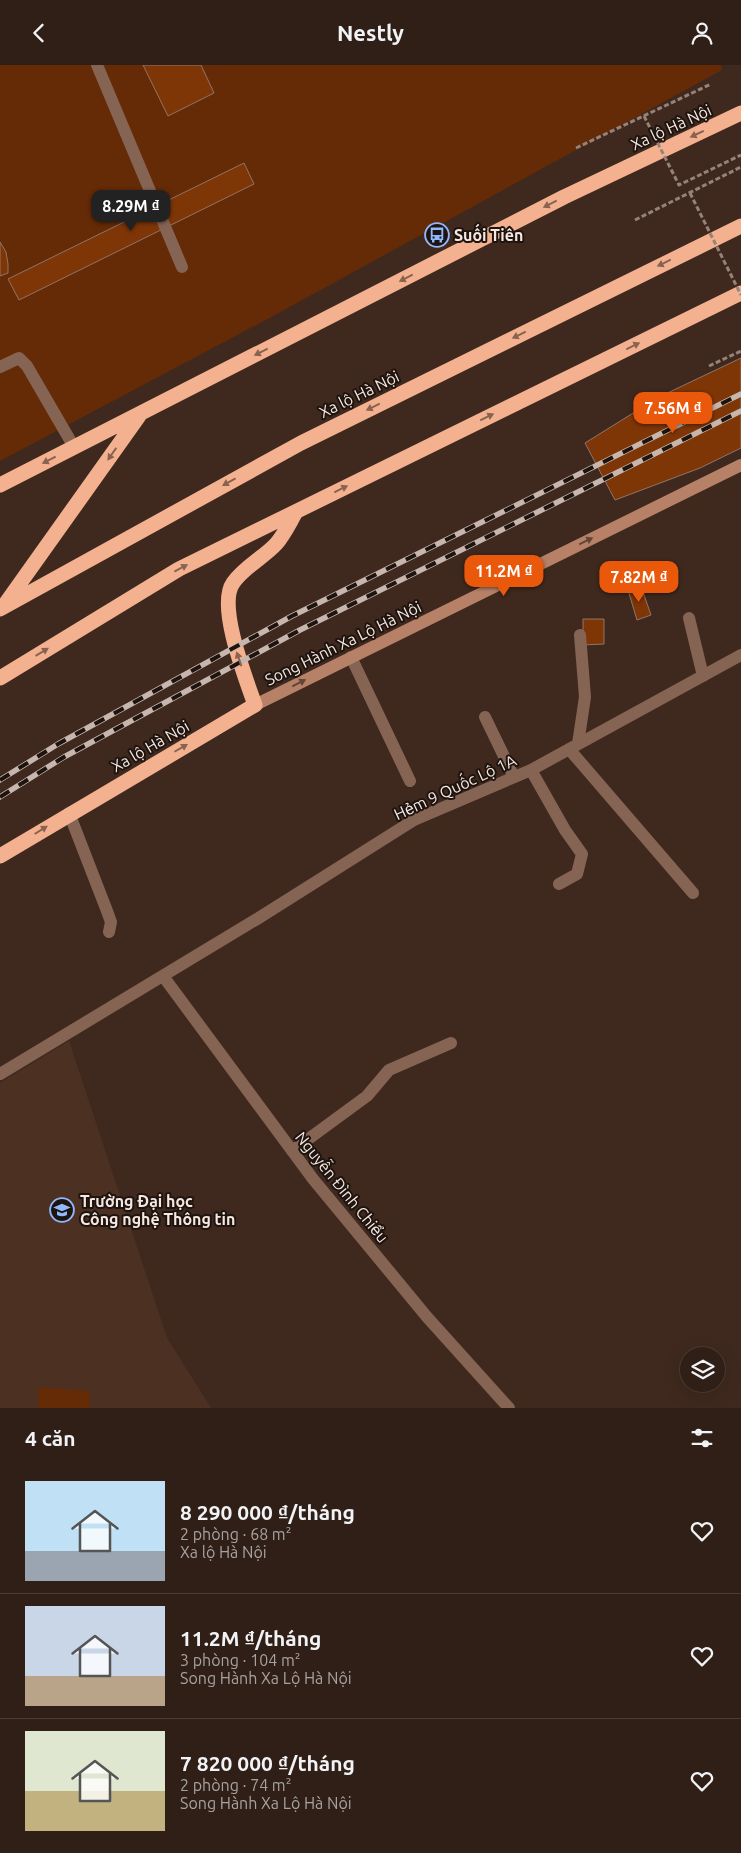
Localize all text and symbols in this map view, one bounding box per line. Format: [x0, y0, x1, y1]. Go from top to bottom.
icon: back [25, 19, 53, 47]
icon: person [688, 19, 716, 47]
text: Nestly [337, 20, 404, 45]
street label: Xa lộ Hà Nội [628, 101, 714, 153]
one-way arrow [690, 130, 704, 138]
pin: 8.29M ₫ [85, 189, 177, 232]
text: 8.29M ₫ [102, 197, 160, 215]
one-way arrow [543, 200, 557, 208]
bus stop icon: Suối Tiên [424, 222, 450, 248]
place label: Suối Tiên [454, 223, 523, 244]
one-way arrow [657, 259, 672, 267]
one-way arrow [398, 274, 413, 282]
one-way arrow [512, 331, 526, 339]
one-way arrow [625, 342, 640, 350]
one-way arrow [254, 348, 268, 356]
street label: Xa lộ Hà Nội [316, 367, 402, 421]
pin: 7.56M ₫ [627, 391, 719, 434]
text: 7.56M ₫ [644, 399, 702, 417]
one-way arrow [366, 403, 380, 411]
one-way arrow [479, 413, 494, 421]
one-way arrow [106, 447, 117, 460]
one-way arrow [42, 456, 57, 464]
one-way arrow [222, 478, 236, 487]
one-way arrow [334, 485, 348, 493]
one-way arrow [579, 537, 593, 545]
pin: 11.2M ₫ [458, 555, 550, 597]
pin: 7.82M ₫ [593, 561, 685, 603]
text: 11.2M ₫ [475, 562, 533, 580]
one-way arrow [173, 564, 188, 572]
text: 7.82M ₫ [610, 568, 668, 586]
street label: Song Hành Xa Lộ Hà Nội [262, 597, 424, 689]
one-way arrow [35, 648, 48, 657]
one-way arrow [235, 651, 242, 666]
one-way arrow [292, 679, 306, 687]
street label: Xa lộ Hà Nội [108, 717, 192, 775]
one-way arrow [175, 743, 188, 752]
street label: Hẻm 9 Quốc Lộ 1A [390, 748, 520, 823]
one-way arrow [35, 826, 48, 835]
street label: Nguyễn Đình Chiểu [292, 1126, 394, 1246]
place label: Trường Đại học Công nghệ Thông tin [80, 1192, 235, 1228]
school or university icon: Trường Đại học Công nghệ Thông tin [49, 1197, 75, 1223]
map controls [680, 1347, 725, 1392]
button: layers [680, 1347, 725, 1392]
icon: filters [688, 1424, 716, 1452]
text: 4 căn [25, 1426, 75, 1450]
text: 8 290 000 ₫/tháng [180, 1500, 355, 1524]
icon: home [65, 1501, 125, 1561]
icon: heart [688, 1517, 716, 1545]
text: 2 phòng · 68 m² [180, 1525, 291, 1543]
text: Xa lộ Hà Nội [180, 1543, 267, 1561]
icon: home [65, 1626, 125, 1686]
text: 11.2M ₫/tháng [180, 1626, 321, 1650]
icon: heart [688, 1642, 716, 1670]
text: 3 phòng · 104 m² [180, 1651, 300, 1669]
text: Song Hành Xa Lộ Hà Nội [180, 1669, 352, 1687]
icon: home [65, 1751, 125, 1811]
text: 7 820 000 ₫/tháng [180, 1751, 355, 1775]
icon: heart [688, 1767, 716, 1795]
text: 2 phòng · 74 m² [180, 1776, 291, 1794]
text: Song Hành Xa Lộ Hà Nội [180, 1794, 352, 1812]

